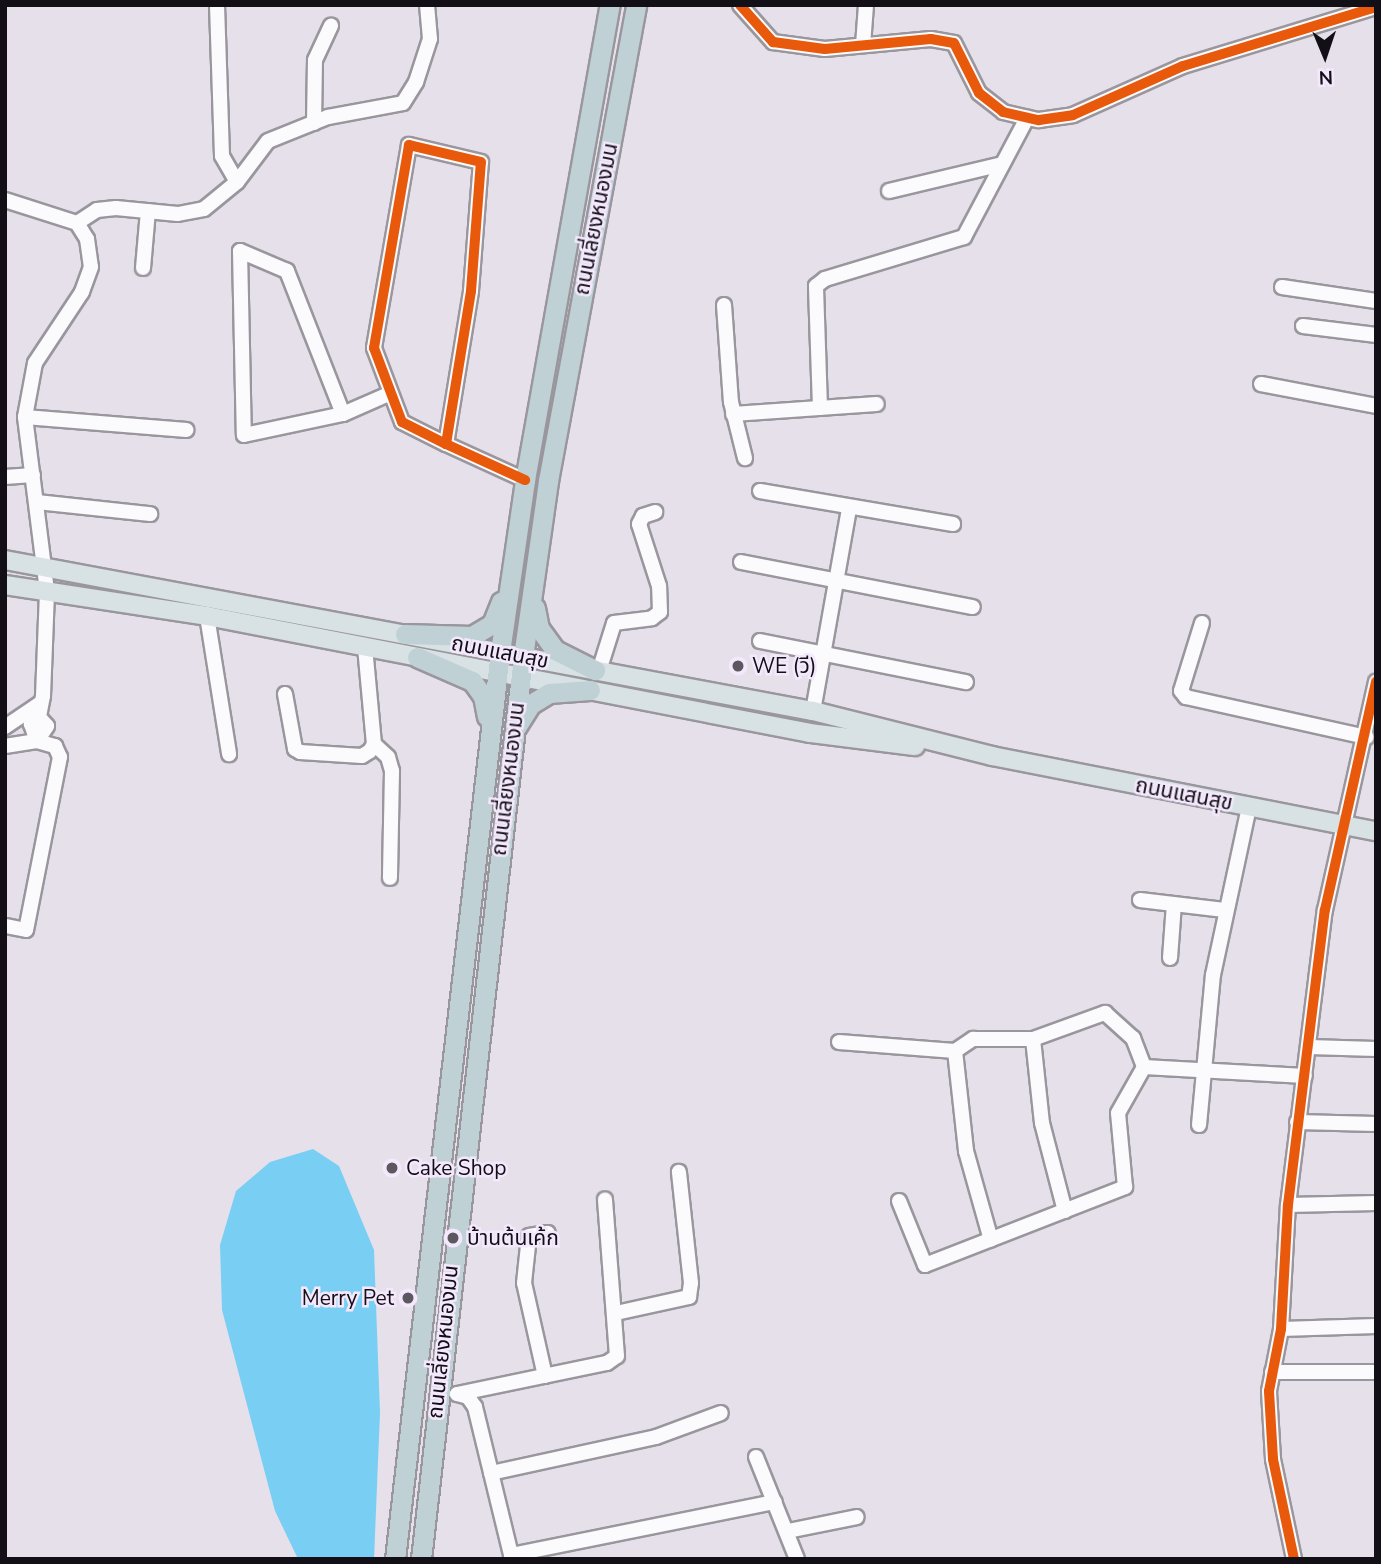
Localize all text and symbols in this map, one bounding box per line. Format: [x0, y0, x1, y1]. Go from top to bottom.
north arrow [1290, 21, 1360, 91]
text: N [1318, 64, 1333, 90]
street label: ถนนเลี่ยงหนองมน [569, 141, 623, 297]
street label: ถนนแสนสุข [449, 630, 551, 674]
place label: WE (วี) [752, 653, 816, 679]
marker: WE (วี) [730, 658, 746, 674]
street label: ถนนเลี่ยงหนองมน [486, 701, 530, 857]
street label: ถนนแสนสุข [1133, 772, 1235, 816]
place label: Cake Shop [406, 1155, 506, 1181]
marker: Cake Shop [384, 1160, 400, 1176]
place label: บ้านต้นเค้ก [467, 1225, 559, 1251]
marker: บ้านต้นเค้ก [445, 1230, 461, 1246]
street label: ถนนเลี่ยงหนองมน [422, 1264, 464, 1420]
place label: Merry Pet [302, 1285, 394, 1311]
marker: Merry Pet [400, 1290, 416, 1306]

